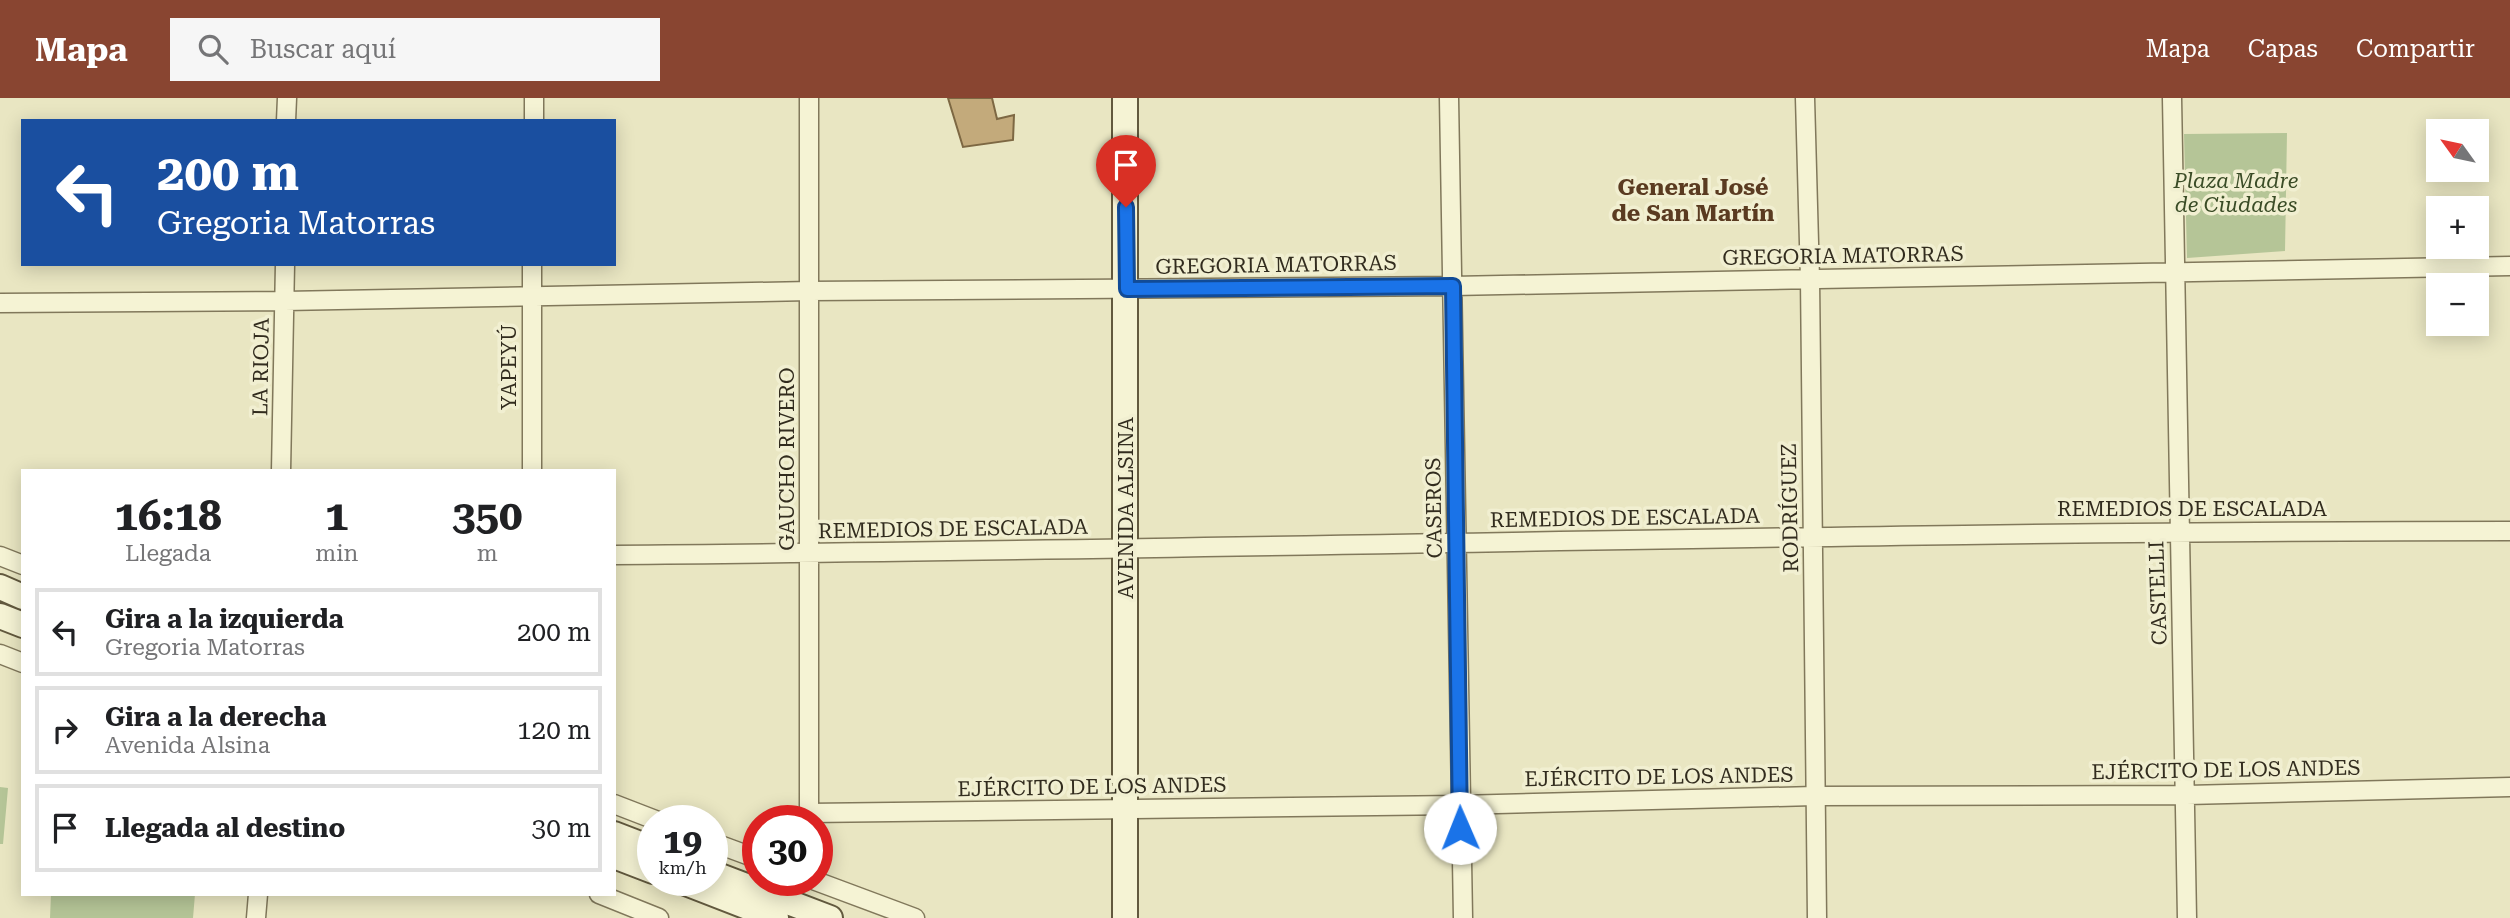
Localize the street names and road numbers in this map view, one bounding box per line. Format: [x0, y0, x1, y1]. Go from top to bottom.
street label: GREGORIA MATORRAS [1722, 242, 1964, 270]
street label: GREGORIA MATORRAS [1155, 251, 1397, 279]
street label: LA RIOJA [248, 317, 274, 416]
street label: YAPEYÚ [496, 324, 521, 410]
street label: GAUCHO RIVERO [775, 367, 799, 551]
street label: AVENIDA ALSINA [1114, 417, 1138, 599]
street label: RODRÍGUEZ [1776, 443, 1803, 573]
street label: CASEROS [1421, 457, 1447, 559]
street label: REMEDIOS DE ESCALADA [2057, 497, 2327, 521]
street label: REMEDIOS DE ESCALADA [1490, 504, 1761, 532]
street label: REMEDIOS DE ESCALADA [818, 515, 1089, 543]
street label: CASTELLI [2144, 540, 2172, 646]
street label: EJÉRCITO DE LOS ANDES [2091, 755, 2361, 784]
street label: EJÉRCITO DE LOS ANDES [1524, 762, 1794, 791]
street label: EJÉRCITO DE LOS ANDES [957, 772, 1227, 801]

